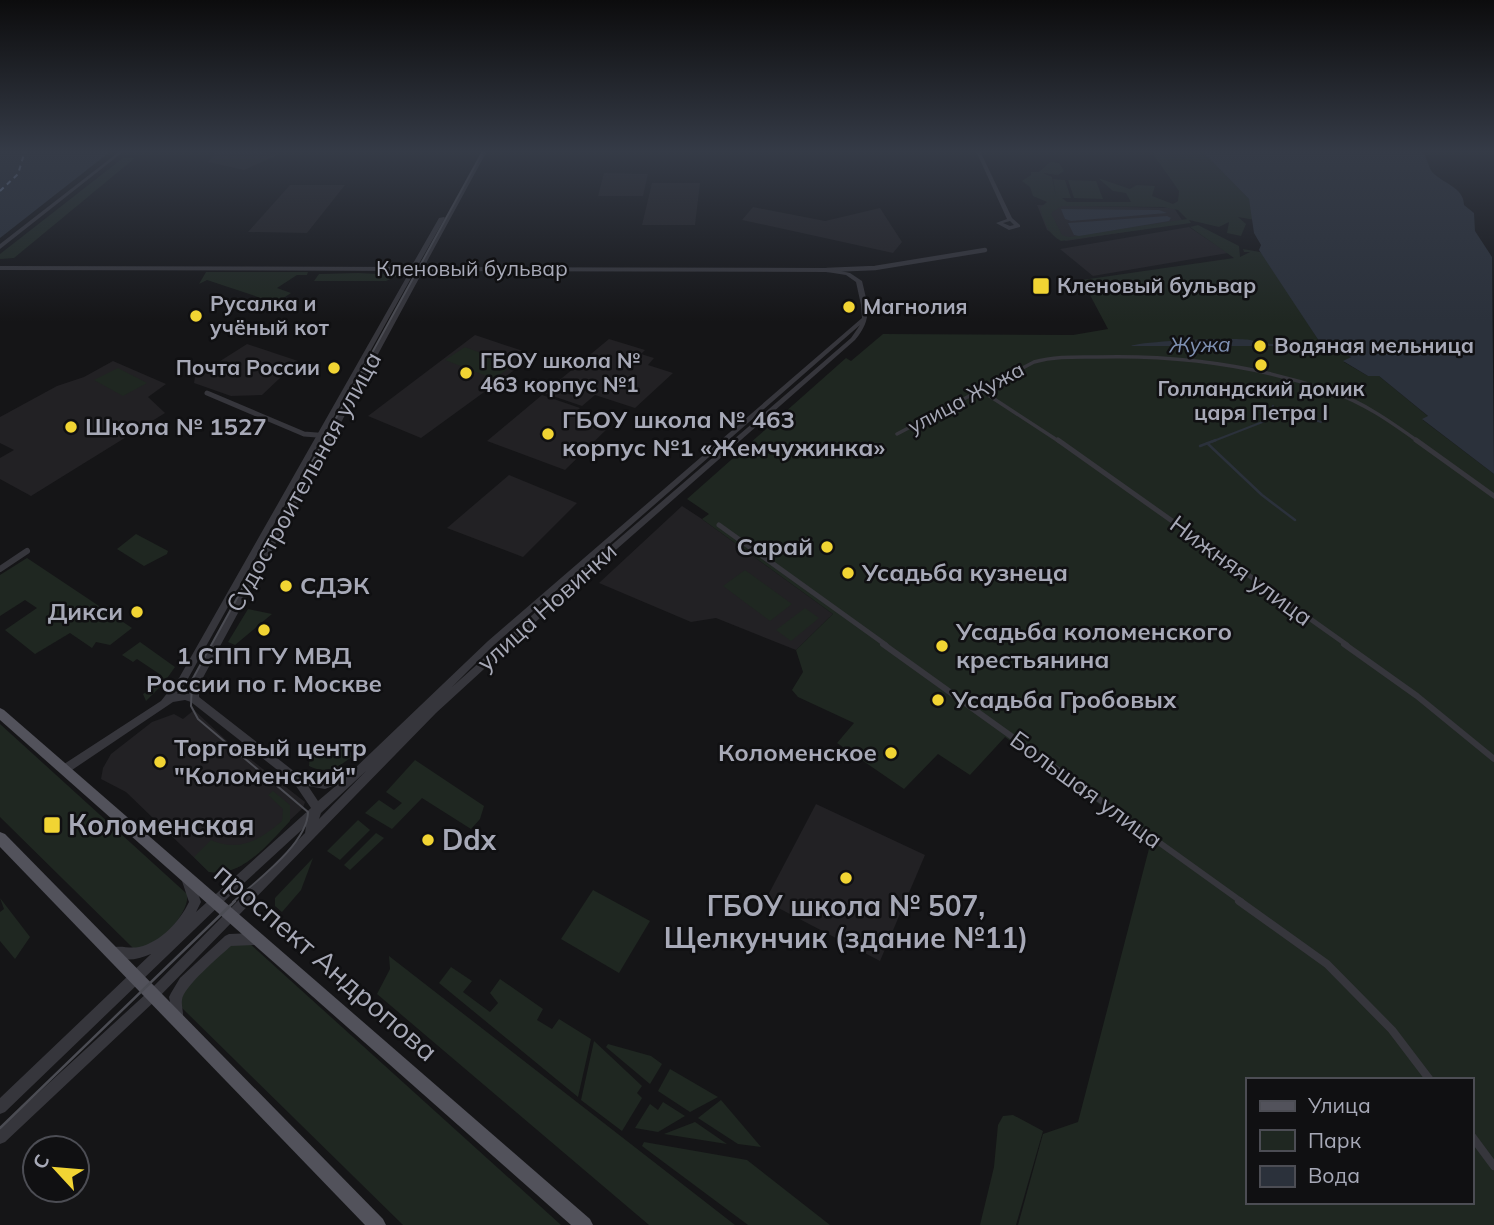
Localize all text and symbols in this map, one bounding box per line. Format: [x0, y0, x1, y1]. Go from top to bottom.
street label: Кленовый бульвар [376, 255, 568, 281]
place label: Кленовый бульвар [1057, 272, 1256, 298]
marker: Кленовый бульвар [1031, 276, 1051, 296]
place label: Русалка и учёный кот [210, 290, 330, 340]
place label: Магнолия [863, 293, 968, 319]
marker: Магнолия [841, 299, 857, 315]
marker: Русалка и учёный кот [188, 308, 204, 324]
water label: Жужа [1168, 330, 1231, 358]
place label: Водяная мельница [1274, 332, 1474, 358]
marker: Водяная мельница [1252, 338, 1268, 354]
street label: Судостроительная улица [219, 346, 387, 617]
place label: ГБОУ школа № 463 корпус №1 [480, 347, 640, 397]
place label: Почта России [176, 354, 320, 380]
street label: улица Жужа [903, 356, 1028, 439]
marker: Голландский домик царя Петра I [1253, 357, 1269, 373]
marker: Почта России [326, 360, 342, 376]
marker: ГБОУ школа № 463 корпус №1 [458, 365, 474, 381]
place label: Голландский домик царя Петра I [1157, 375, 1366, 425]
place label: ГБОУ школа № 463 корпус №1 «Жемчужинка» [562, 404, 885, 462]
place label: Школа № 1527 [85, 411, 267, 441]
marker: Школа № 1527 [63, 419, 79, 435]
marker: ГБОУ школа № 463 корпус №1 «Жемчужинка» [540, 426, 556, 442]
street label: Нижняя улица [1164, 508, 1319, 632]
place label: Сарай [736, 531, 813, 561]
street label: улица Новинки [470, 536, 622, 677]
marker: Сарай [819, 539, 835, 555]
place label: Усадьба кузнеца [861, 557, 1068, 587]
marker: Усадьба кузнеца [840, 565, 856, 581]
place label: СДЭК [300, 570, 370, 600]
marker: СДЭК [278, 578, 294, 594]
place label: Дикси [48, 596, 123, 626]
marker: Дикси [129, 604, 145, 620]
place label: Усадьба коломенского крестьянина [955, 616, 1232, 674]
marker: 1 СПП ГУ МВД России по г. Москве [256, 622, 272, 638]
marker: Усадьба коломенского крестьянина [934, 638, 950, 654]
place label: 1 СПП ГУ МВД России по г. Москве [146, 640, 382, 698]
place label: Усадьба Гробовых [951, 684, 1177, 714]
marker: Усадьба Гробовых [930, 692, 946, 708]
street label: Большая улица [1005, 724, 1169, 854]
place label: Торговый центр "Коломенский" [174, 732, 367, 790]
place label: Коломенское [718, 737, 877, 767]
marker: Коломенское [883, 745, 899, 761]
marker: Торговый центр "Коломенский" [152, 754, 168, 770]
place label: Коломенская [68, 807, 255, 842]
marker: Коломенская [42, 815, 62, 835]
place label: Ddx [442, 822, 497, 857]
marker: Ddx [420, 832, 436, 848]
street label: проспект Андропова [207, 855, 445, 1068]
marker: ГБОУ школа № 507, Щелкунчик (здание №11) [838, 870, 854, 886]
place label: ГБОУ школа № 507, Щелкунчик (здание №11) [664, 888, 1028, 955]
legend [1246, 1078, 1473, 1204]
text: Улица [1307, 1092, 1371, 1118]
text: Парк [1308, 1127, 1362, 1153]
north arrow [21, 1134, 91, 1204]
text: С [27, 1150, 54, 1173]
text: Вода [1308, 1162, 1360, 1188]

